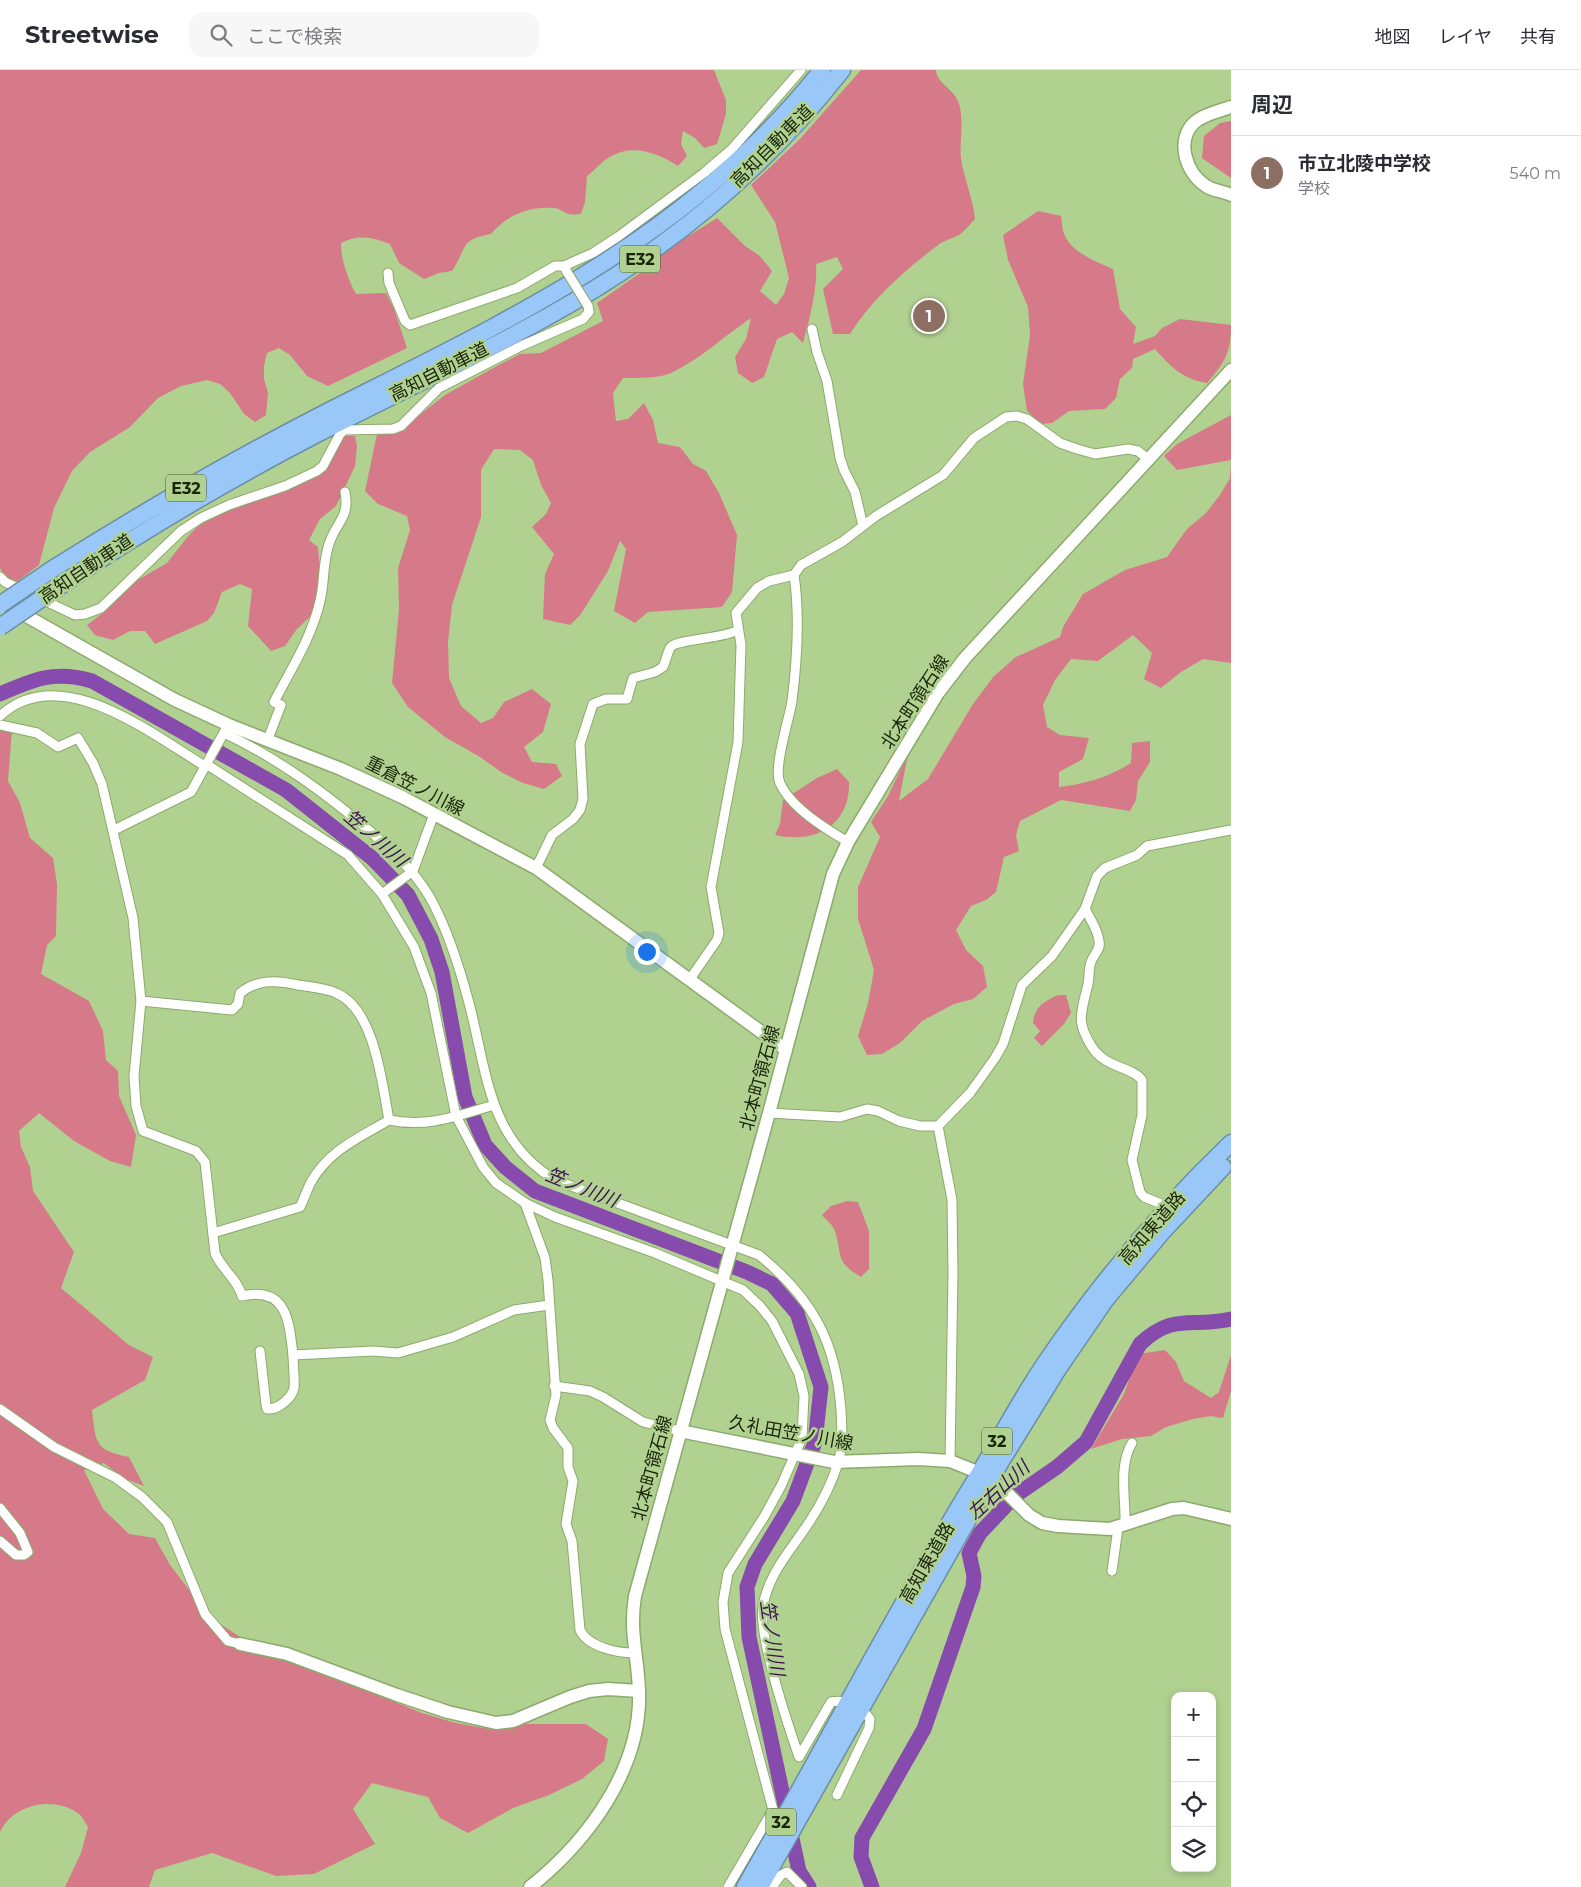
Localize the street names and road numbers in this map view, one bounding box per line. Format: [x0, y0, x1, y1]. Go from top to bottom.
street label: 高知自動車道 [726, 100, 818, 192]
road number: E32 [620, 245, 660, 272]
street label: 高知自動車道 [386, 338, 492, 406]
road number: E32 [166, 474, 206, 502]
street label: 高知自動車道 [35, 530, 137, 608]
street label: 北本町領石線 [876, 651, 954, 753]
street label: 重倉笠ノ川線 [362, 752, 468, 820]
street label: 北本町領石線 [735, 1023, 785, 1133]
street label: 高知東道路 [1114, 1187, 1190, 1269]
street label: 久礼田笠ノ川線 [727, 1411, 855, 1455]
street label: 北本町領石線 [627, 1413, 677, 1523]
road number: 32 [982, 1428, 1012, 1454]
street label: 高知東道路 [895, 1519, 959, 1607]
road number: 32 [766, 1808, 796, 1835]

